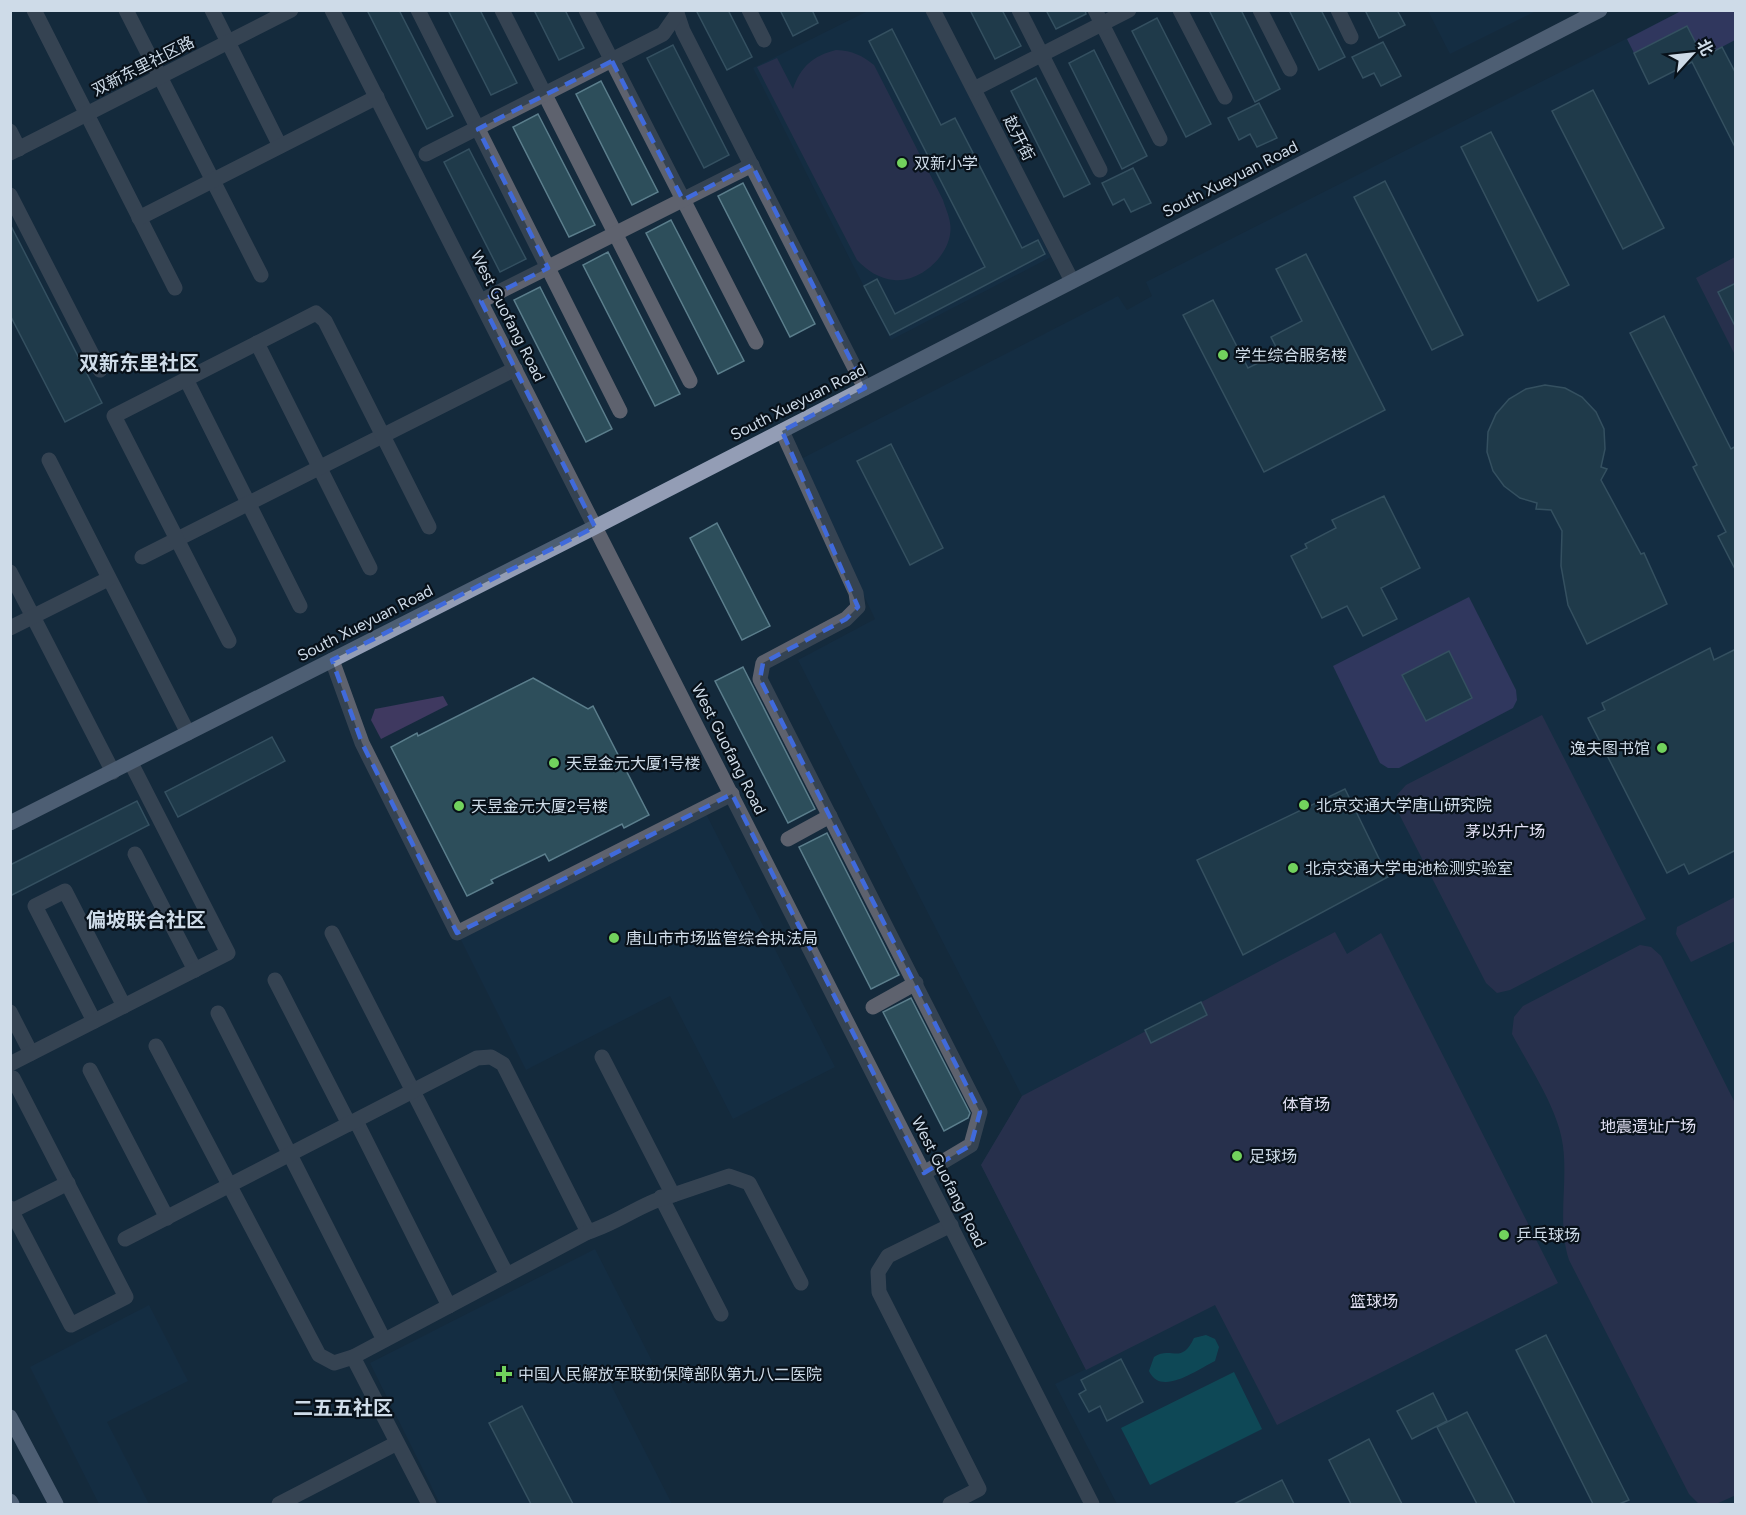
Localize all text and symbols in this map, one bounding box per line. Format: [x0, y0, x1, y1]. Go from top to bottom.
north arrow [1662, 24, 1722, 84]
street label: 双新东里社区路 [89, 32, 197, 100]
text: 北 [1693, 36, 1717, 59]
street label: 赵开街 [1000, 112, 1038, 164]
street label: South Xueyuan Road [1159, 137, 1301, 221]
place label: 双新小学 [914, 154, 978, 173]
marker: 双新小学 [895, 156, 909, 170]
street label: West Guofang Road [467, 247, 549, 385]
place label: 学生综合服务楼 [1235, 346, 1347, 365]
marker: 学生综合服务楼 [1216, 348, 1230, 362]
district label: 双新东里社区 [79, 351, 199, 375]
street label: South Xueyuan Road [727, 360, 869, 444]
street label: South Xueyuan Road [294, 581, 436, 665]
street label: West Guofang Road [688, 680, 770, 818]
place label: 逸夫图书馆 [1570, 739, 1650, 758]
marker: 逸夫图书馆 [1655, 741, 1669, 755]
place label: 天昱金元大厦1号楼 [566, 754, 701, 773]
marker: 天昱金元大厦1号楼 [547, 756, 561, 770]
place label: 北京交通大学唐山研究院 [1316, 796, 1492, 815]
place label: 天昱金元大厦2号楼 [471, 797, 608, 816]
marker: 北京交通大学唐山研究院 [1297, 798, 1311, 812]
marker: 天昱金元大厦2号楼 [452, 799, 466, 813]
park label: 茅以升广场 [1465, 822, 1545, 841]
place label: 北京交通大学电池检测实验室 [1305, 859, 1513, 878]
marker: 北京交通大学电池检测实验室 [1286, 861, 1300, 875]
district label: 偏坡联合社区 [86, 908, 206, 932]
place label: 唐山市市场监管综合执法局 [626, 929, 818, 948]
marker: 唐山市市场监管综合执法局 [607, 931, 621, 945]
park label: 体育场 [1282, 1095, 1330, 1114]
street label: West Guofang Road [908, 1113, 990, 1251]
park label: 地震遗址广场 [1600, 1117, 1696, 1136]
place label: 足球场 [1249, 1147, 1297, 1166]
marker: 足球场 [1230, 1149, 1244, 1163]
place label: 乒乓球场 [1516, 1226, 1580, 1245]
marker: 乒乓球场 [1497, 1228, 1511, 1242]
park label: 篮球场 [1350, 1292, 1398, 1311]
marker: 中国人民解放军联勤保障部队第九八二医院 [495, 1365, 513, 1383]
place label: 中国人民解放军联勤保障部队第九八二医院 [518, 1365, 822, 1384]
district label: 二五五社区 [293, 1396, 393, 1420]

